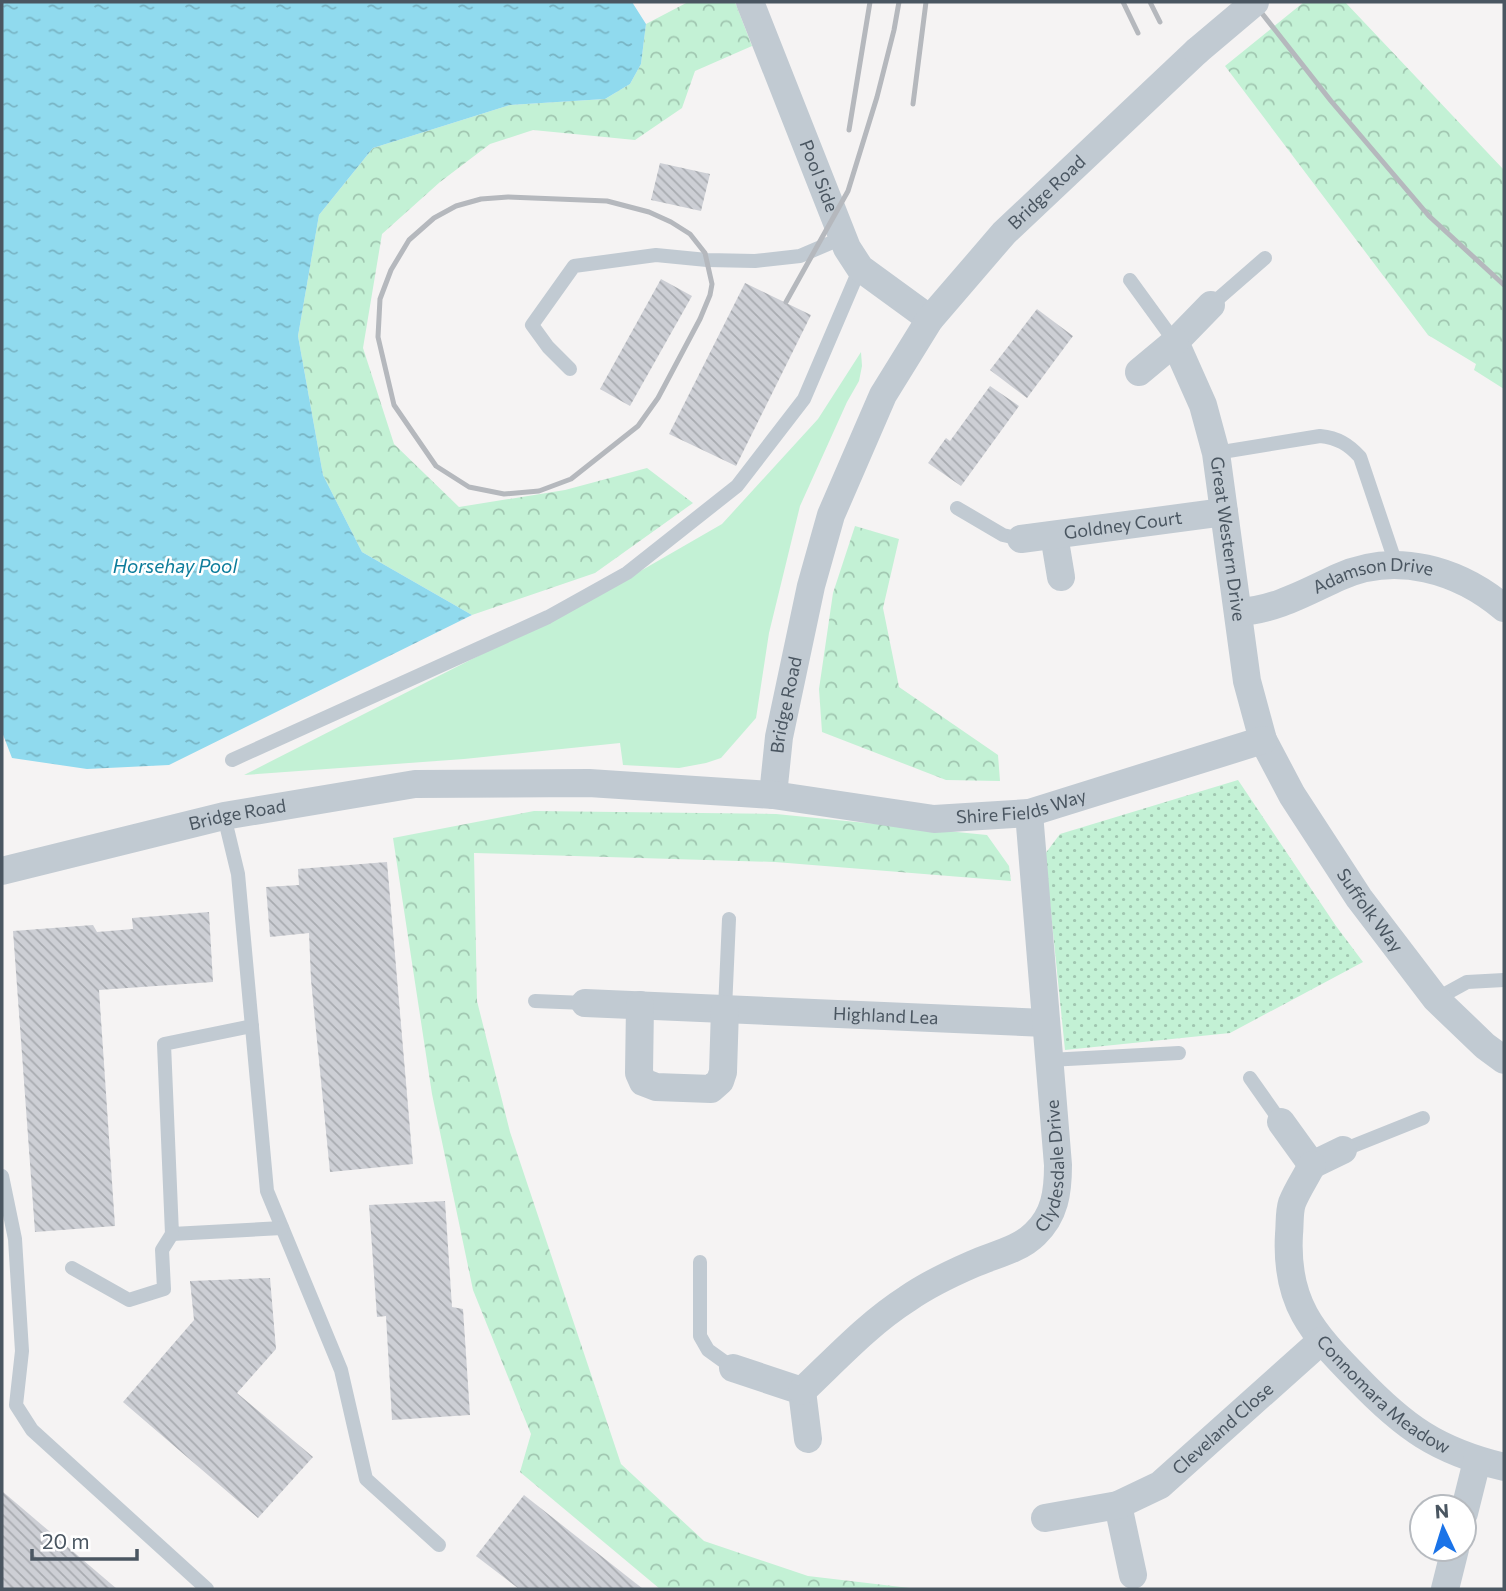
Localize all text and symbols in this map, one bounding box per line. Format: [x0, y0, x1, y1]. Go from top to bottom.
street label: Pool Side [795, 136, 844, 215]
street label: Bridge Road [1003, 150, 1090, 234]
street label: Great Western Drive [1207, 455, 1251, 622]
street label: Goldney Court [1062, 506, 1183, 543]
street label: Adamson Drive [1309, 553, 1436, 598]
water label: Horsehay Pool [113, 554, 238, 577]
street label: Bridge Road [765, 654, 806, 754]
street label: Shire Fields Way [955, 784, 1089, 828]
street label: Bridge Road [186, 794, 287, 834]
street label: Suffolk Way [1333, 864, 1408, 956]
street label: Highland Lea [833, 1002, 939, 1028]
street label: Clydesdale Drive [1030, 1099, 1068, 1236]
street label: Connomara Meadow [1313, 1330, 1454, 1458]
street label: Cleveland Close [1167, 1377, 1277, 1479]
north arrow [1408, 1493, 1478, 1563]
text: N [1434, 1499, 1450, 1523]
scale bar [32, 1518, 136, 1562]
text: 20 m [42, 1528, 90, 1553]

